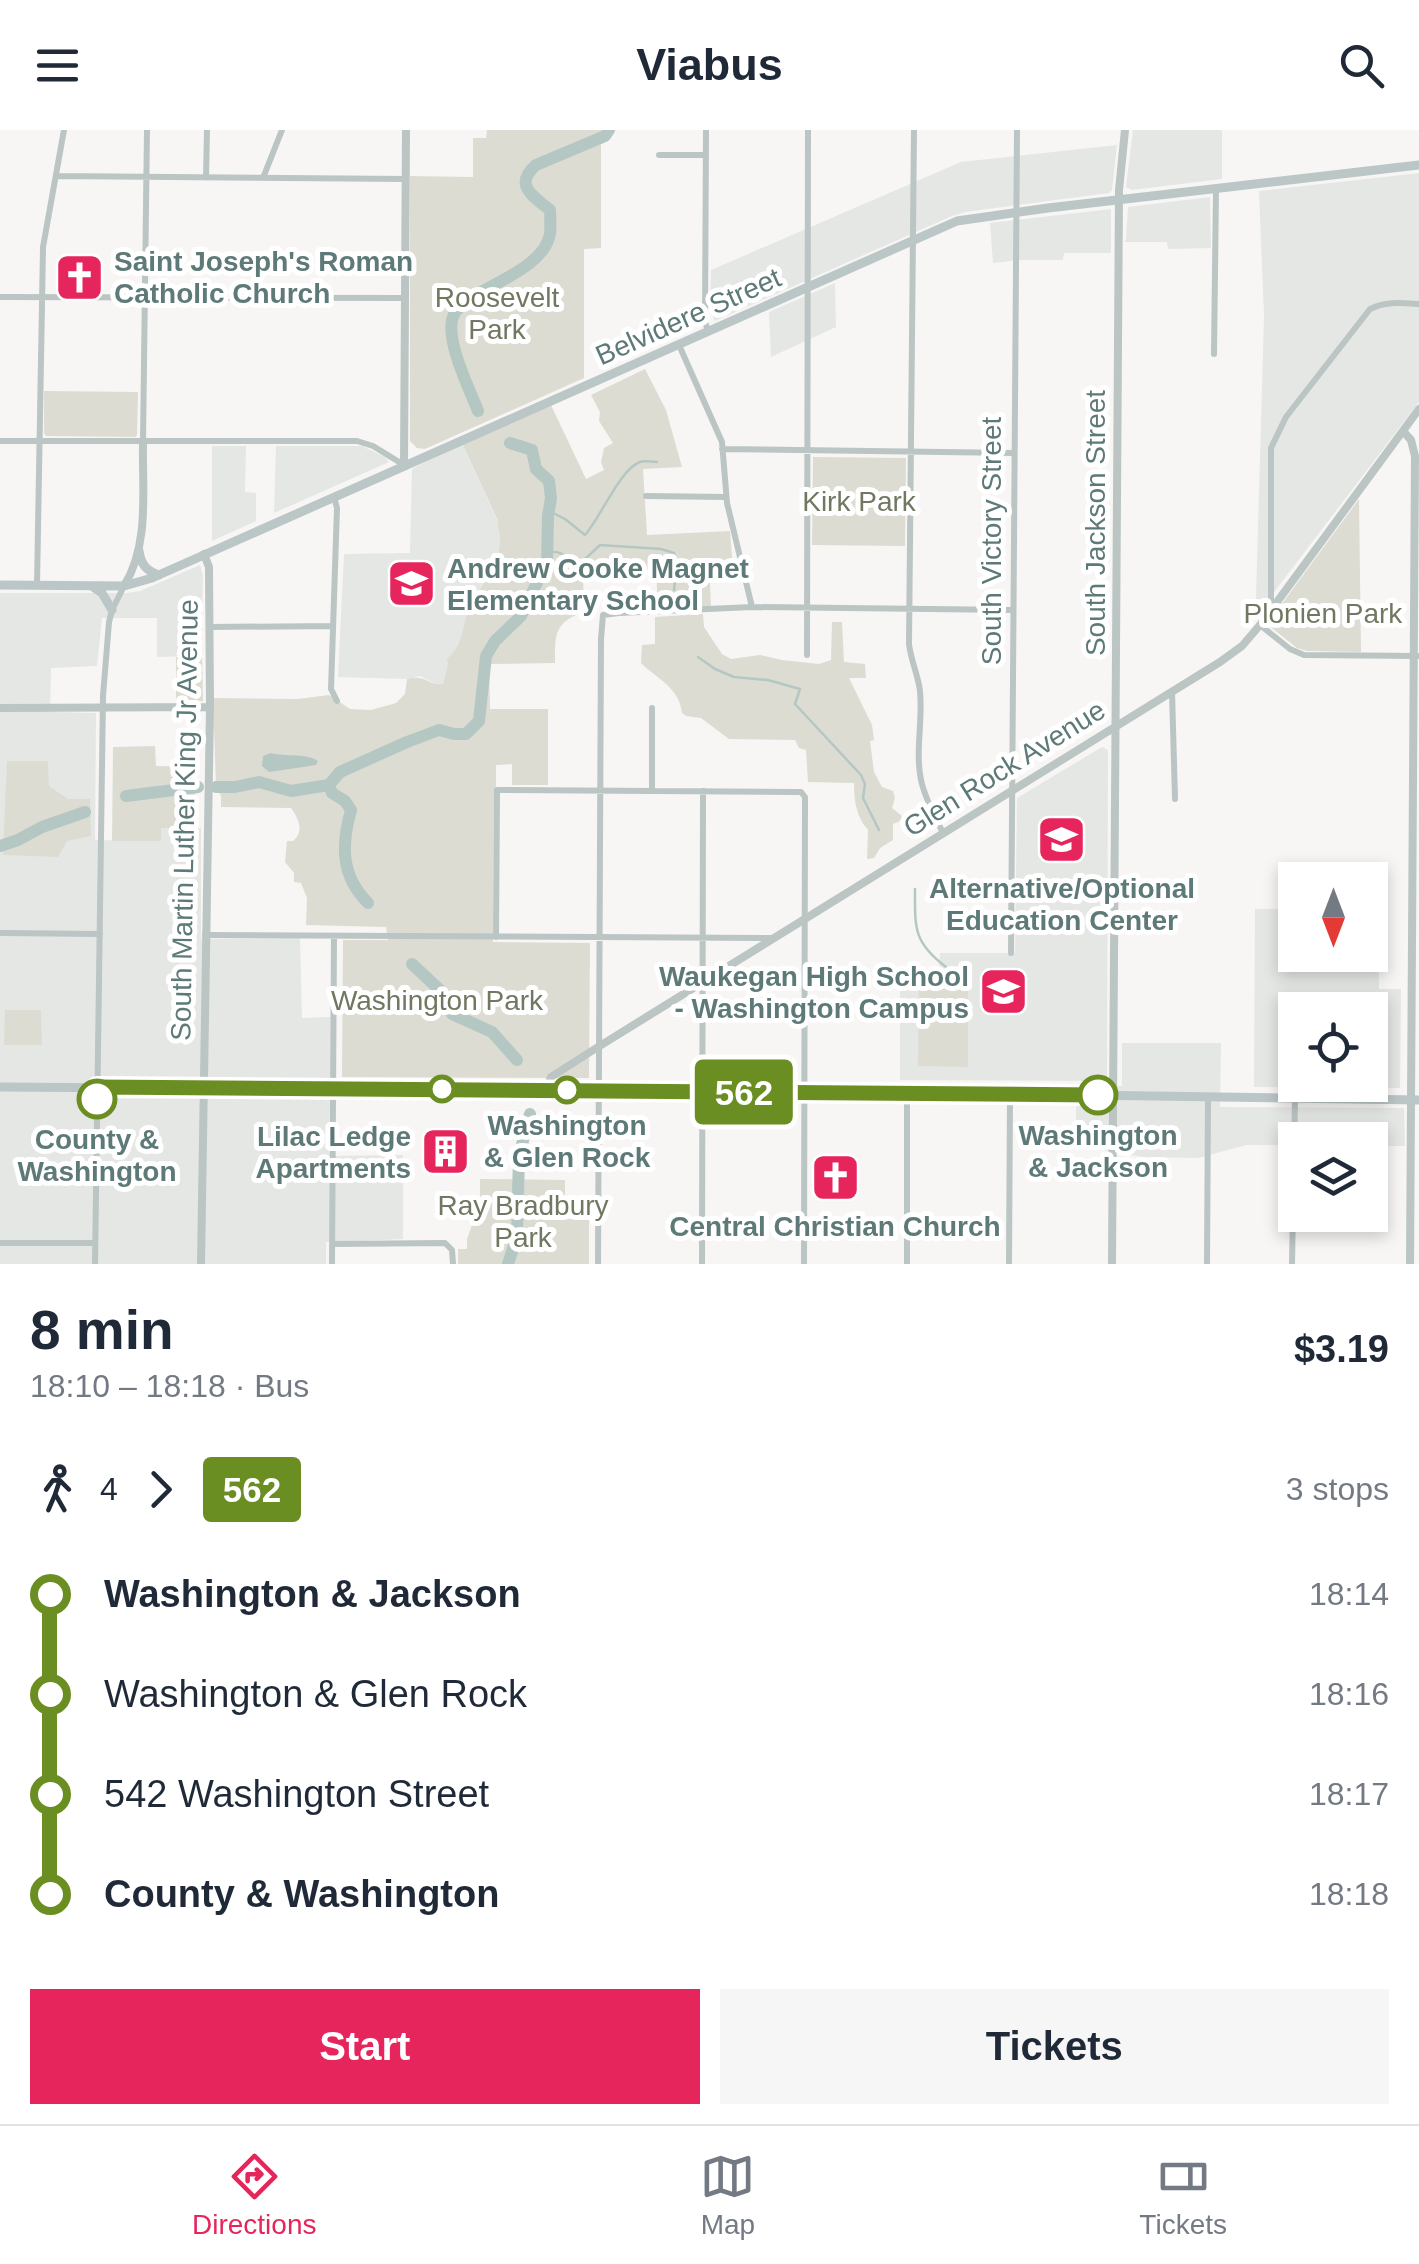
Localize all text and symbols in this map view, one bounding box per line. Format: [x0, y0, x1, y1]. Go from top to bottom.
icon: menu [30, 38, 85, 93]
icon: search [1334, 38, 1389, 93]
text: Viabus [636, 39, 783, 90]
place label: Saint Joseph's Roman Catholic Church [114, 246, 413, 309]
church icon: Saint Joseph's Roman Catholic Church [53, 251, 105, 303]
street label: Belvidere Street [591, 262, 786, 371]
park label: Roosevelt Park [435, 282, 559, 345]
street label: South Jackson Street [1080, 390, 1111, 656]
street label: South Victory Street [976, 417, 1007, 665]
park label: Kirk Park [802, 486, 917, 517]
place label: Andrew Cooke Magnet Elementary School [447, 553, 749, 616]
school or university icon: Andrew Cooke Magnet Elementary School [386, 558, 438, 610]
park label: Plonien Park [1244, 598, 1403, 629]
street label: South Martin Luther King Jr Avenue [165, 599, 204, 1041]
street label: Glen Rock Avenue [898, 694, 1111, 843]
school or university icon: Alternative/Optional Education Center [1036, 814, 1088, 866]
north arrow [1278, 862, 1388, 972]
map controls [1278, 862, 1388, 1232]
place label: Alternative/Optional Education Center [929, 873, 1195, 936]
place label: Waukegan High School - Washington Campus [659, 961, 969, 1024]
school or university icon: Waukegan High School - Washington Campus [978, 966, 1030, 1018]
park label: Washington Park [331, 985, 544, 1016]
button: locate [1278, 992, 1388, 1102]
line badge: 562 [686, 1060, 802, 1124]
text: 562 [715, 1073, 773, 1112]
unlabelled marker [429, 1076, 455, 1102]
marker: Washington & Jackson [1079, 1076, 1117, 1114]
marker: Washington & Glen Rock [554, 1077, 580, 1103]
marker: County & Washington [78, 1080, 116, 1118]
place label: Washington & Glen Rock [484, 1110, 651, 1173]
place label: Washington & Jackson [1018, 1120, 1178, 1183]
place label: Lilac Ledge Apartments [255, 1121, 411, 1184]
button: layers [1278, 1122, 1388, 1232]
place label: County & Washington [17, 1124, 177, 1187]
building icon: Lilac Ledge Apartments [420, 1126, 472, 1178]
church icon: Central Christian Church [809, 1152, 861, 1204]
park label: Ray Bradbury Park [437, 1190, 609, 1253]
place label: Central Christian Church [669, 1211, 1001, 1242]
text: 8 min [30, 1299, 174, 1361]
text: $3.19 [1294, 1328, 1389, 1370]
text: 18:10 – 18:18 · Bus [30, 1368, 309, 1404]
icon: walk [30, 1462, 85, 1517]
icon: forward [133, 1462, 188, 1517]
text: 562 [223, 1470, 281, 1509]
text: 4 [100, 1471, 118, 1507]
text: 3 stops [1286, 1471, 1389, 1507]
text: Washington & Jackson [104, 1573, 521, 1615]
text: 18:14 [1309, 1576, 1389, 1612]
text: Washington & Glen Rock [104, 1673, 527, 1715]
text: 18:16 [1309, 1676, 1389, 1712]
text: 542 Washington Street [104, 1773, 489, 1815]
text: 18:17 [1309, 1776, 1389, 1812]
text: County & Washington [104, 1873, 499, 1915]
text: 18:18 [1309, 1876, 1389, 1912]
button: Start [30, 1989, 700, 2104]
button: Tickets [720, 1989, 1389, 2104]
tab: Directions [192, 2149, 316, 2241]
tab: Map [700, 2149, 755, 2241]
tab: Tickets [1139, 2149, 1227, 2241]

